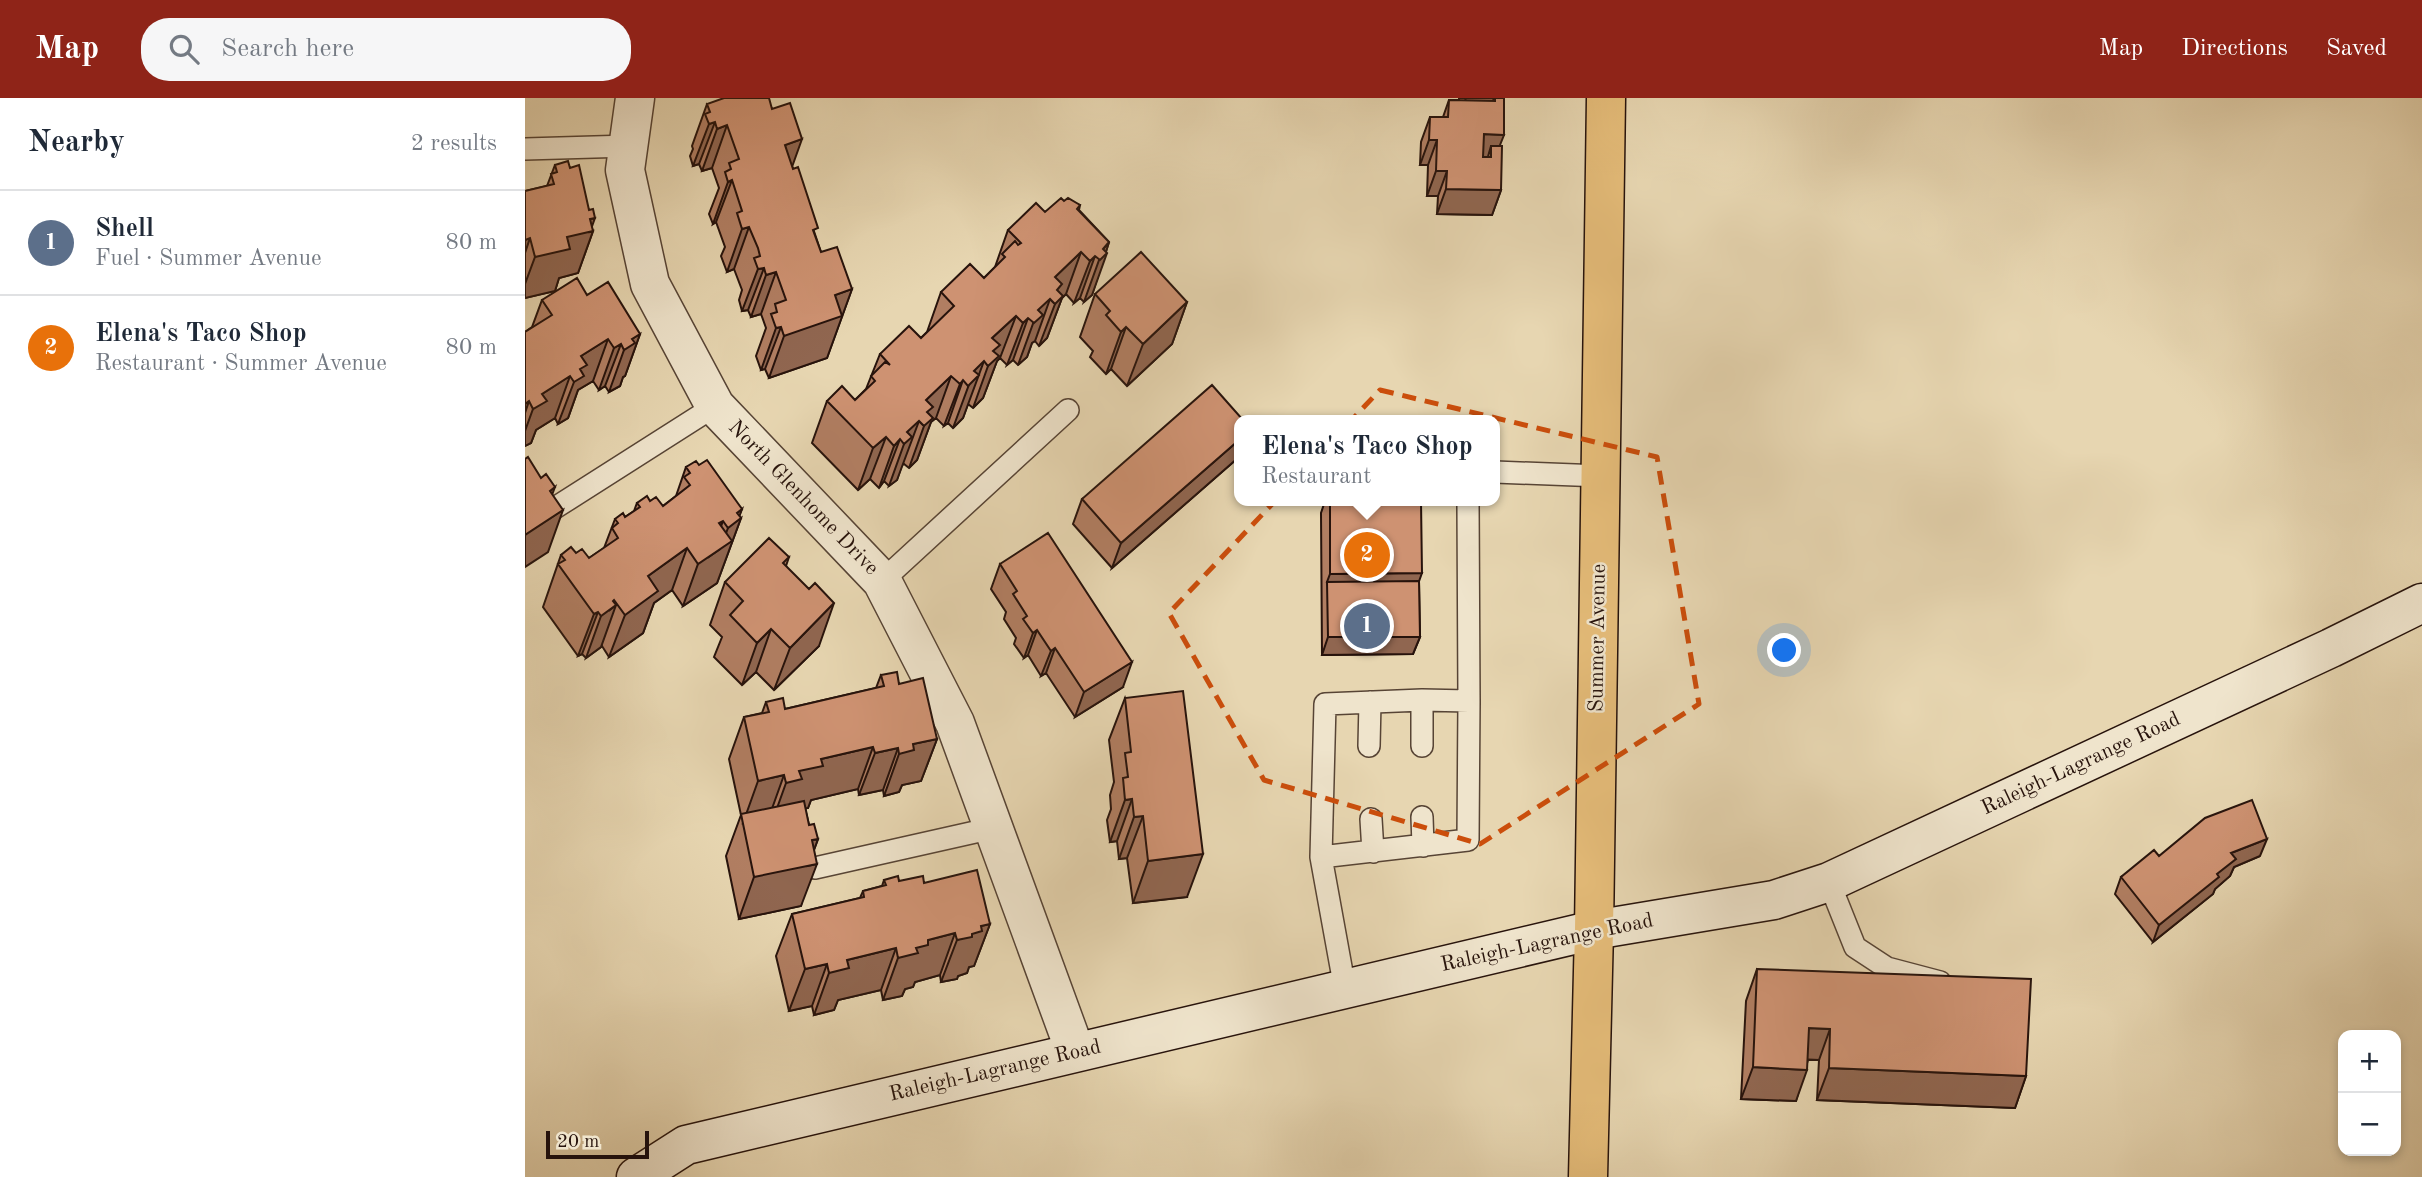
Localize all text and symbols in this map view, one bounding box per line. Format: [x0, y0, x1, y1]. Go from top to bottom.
search box [141, 18, 631, 81]
icon: search [165, 30, 203, 68]
text: Map [35, 33, 99, 66]
text: Search here [221, 36, 354, 62]
text: Map [2099, 37, 2143, 61]
text: Directions [2181, 37, 2288, 61]
text: Saved [2326, 37, 2387, 61]
text: Nearby [28, 128, 125, 158]
text: 2 results [411, 132, 497, 155]
text: Shell [95, 216, 154, 242]
text: 1 [44, 231, 58, 254]
text: 80 m [446, 231, 497, 254]
text: Fuel · Summer Avenue [95, 247, 322, 270]
text: Elena's Taco Shop [95, 321, 307, 347]
text: 2 [44, 336, 58, 359]
text: 80 m [446, 336, 497, 359]
text: Restaurant · Summer Avenue [95, 352, 387, 375]
popup [1234, 415, 1500, 506]
street label: North Glenhome Drive [724, 417, 882, 579]
text: Elena's Taco Shop [1261, 434, 1473, 460]
text: Restaurant [1261, 465, 1371, 488]
pin: 2 [1344, 529, 1390, 581]
street label: Summer Avenue [1586, 564, 1610, 712]
pin: 1 [1344, 600, 1390, 652]
your location [1767, 633, 1801, 667]
street label: Raleigh-Lagrange Road [1978, 709, 2184, 819]
street label: Raleigh-Lagrange Road [1439, 910, 1655, 976]
map controls [2338, 1030, 2401, 1156]
button: + [2338, 1030, 2401, 1093]
street label: Raleigh-Lagrange Road [887, 1036, 1103, 1106]
button: − [2338, 1093, 2401, 1156]
scale bar [546, 1128, 649, 1160]
text: 20 m [557, 1133, 599, 1152]

